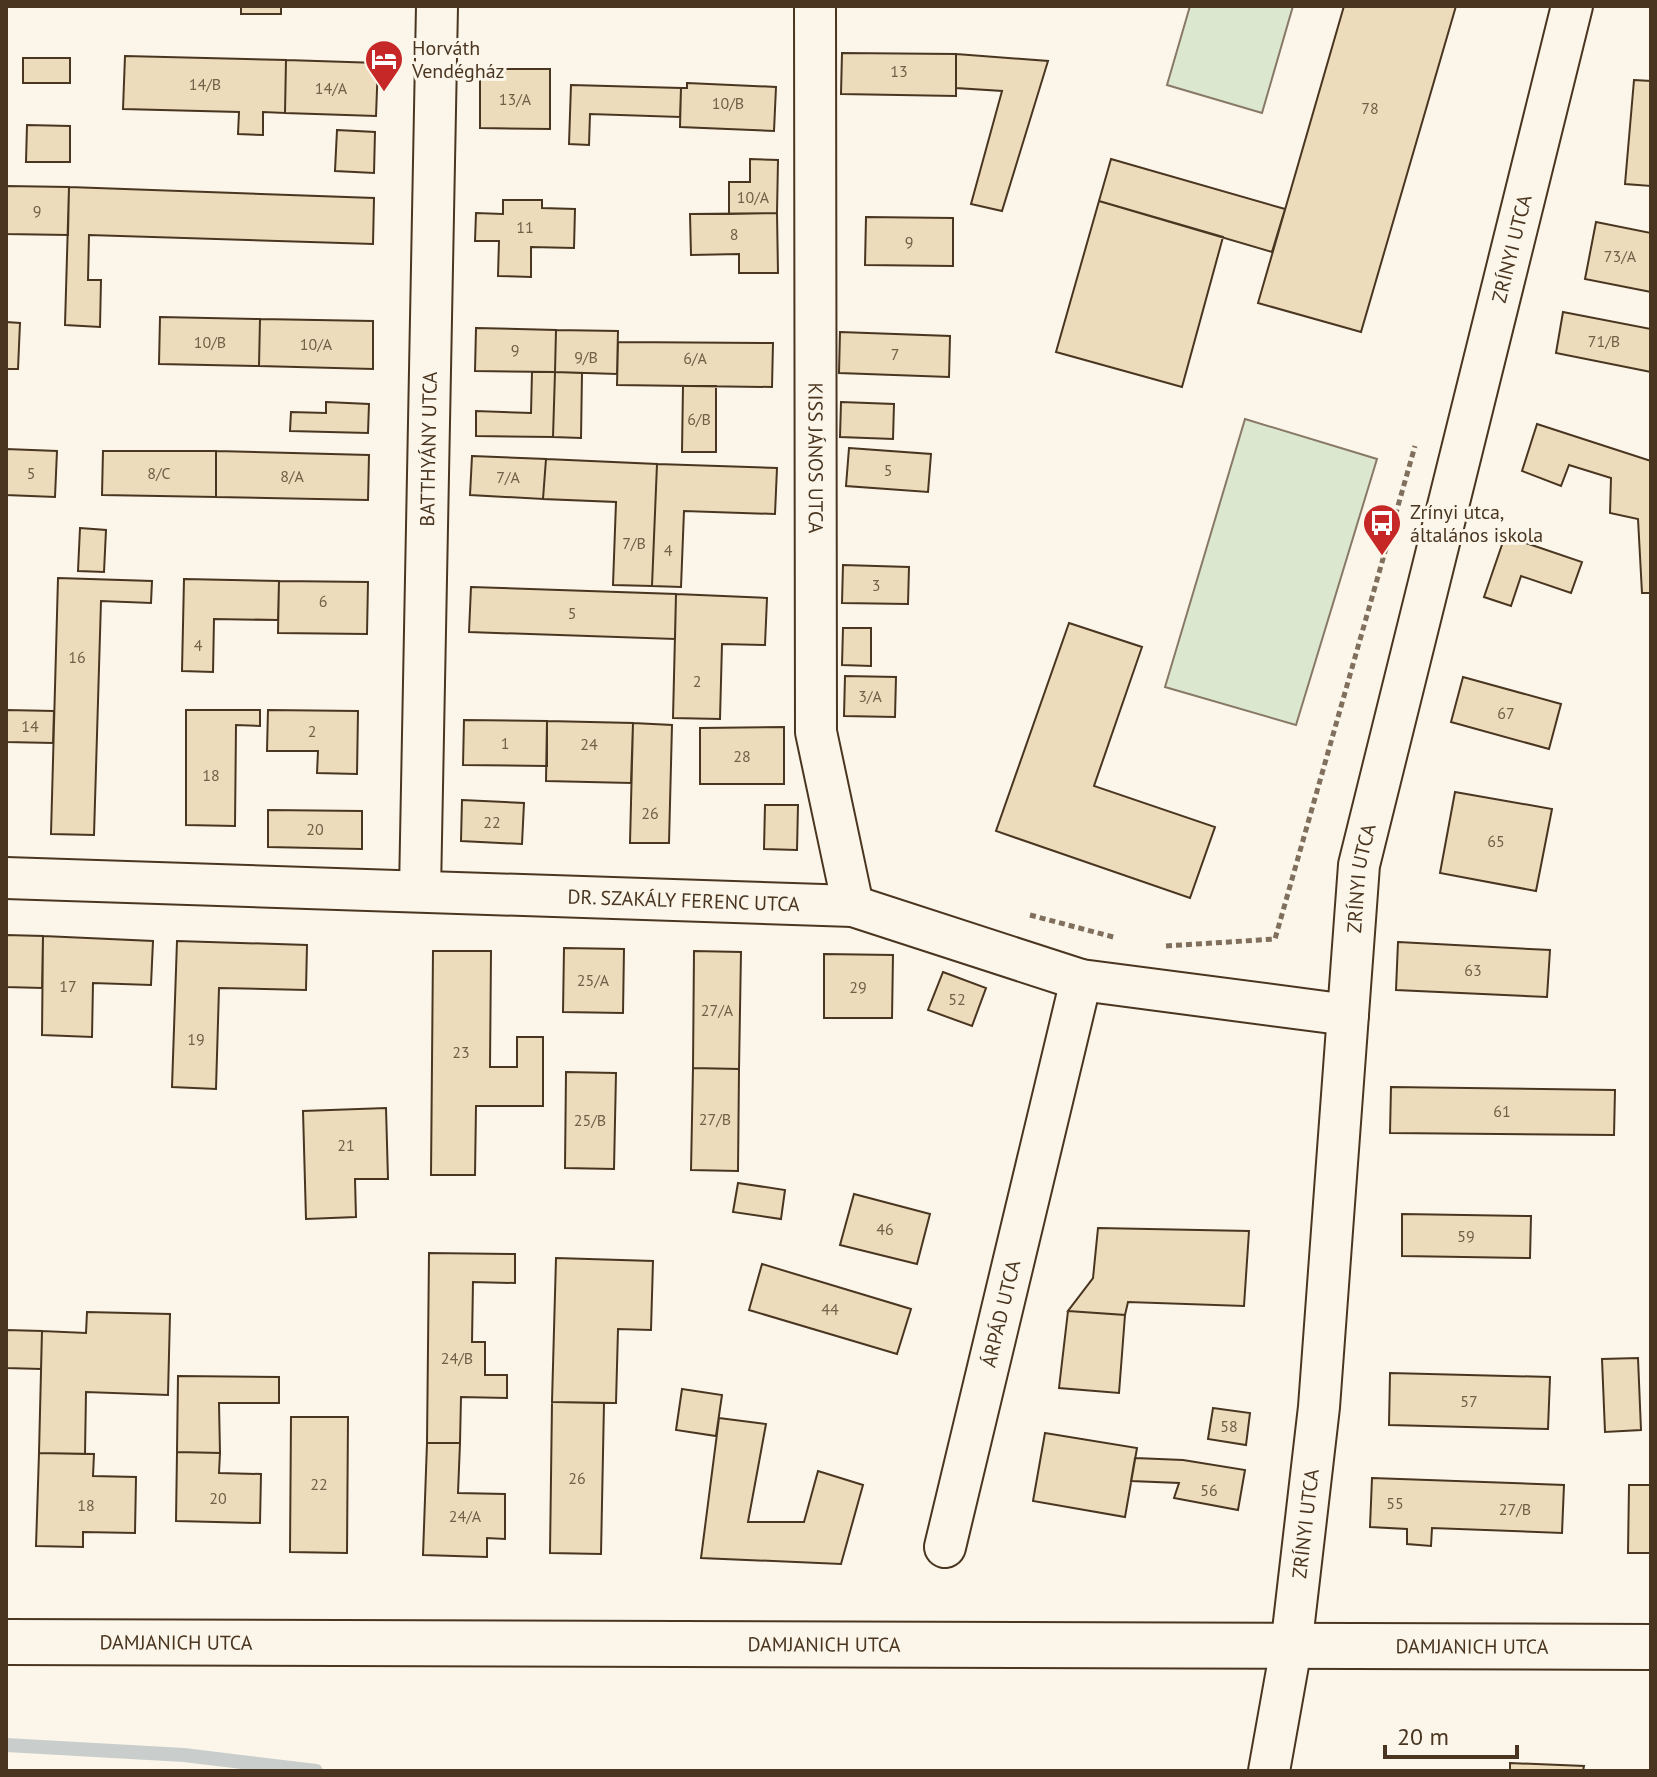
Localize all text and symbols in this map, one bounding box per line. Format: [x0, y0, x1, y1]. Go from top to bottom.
place label: Horváth Vendégház [411, 35, 505, 84]
hotel icon: Horváth Vendégház [363, 38, 405, 93]
house number: 13 [890, 61, 908, 81]
house number: 14/B [189, 74, 221, 94]
house number: 14/A [315, 78, 348, 98]
house number: 13/A [499, 89, 532, 109]
house number: 10/B [712, 93, 744, 113]
house number: 78 [1361, 98, 1379, 118]
house number: 10/A [737, 187, 770, 207]
street label: ZRÍNYI UTCA [1486, 192, 1538, 305]
house number: 9 [33, 201, 41, 221]
house number: 11 [516, 217, 534, 237]
house number: 8 [730, 224, 738, 244]
house number: 9 [905, 232, 913, 252]
house number: 73/A [1604, 246, 1637, 266]
house number: 71/B [1588, 331, 1620, 351]
house number: 10/B [194, 332, 226, 352]
house number: 10/A [300, 334, 333, 354]
house number: 9 [511, 340, 519, 360]
house number: 7 [891, 344, 899, 364]
house number: 9/B [574, 347, 598, 367]
house number: 6/A [683, 348, 708, 368]
street label: BATTHYÁNY UTCA [414, 371, 443, 527]
street label: KISS JÁNOS UTCA [803, 382, 829, 534]
house number: 6/B [687, 409, 711, 429]
house number: 5 [884, 460, 892, 480]
house number: 5 [27, 463, 35, 483]
house number: 8/C [147, 463, 171, 483]
house number: 8/A [280, 466, 305, 486]
house number: 7/A [496, 467, 521, 487]
place label: Zrínyi utca, általános iskola [1410, 499, 1543, 548]
bus stop icon: Zrínyi utca, általános iskola [1361, 502, 1403, 557]
house number: 7/B [622, 533, 646, 553]
house number: 4 [664, 540, 673, 560]
house number: 3 [872, 575, 880, 595]
house number: 6 [319, 591, 327, 611]
house number: 5 [568, 603, 576, 623]
house number: 4 [194, 635, 203, 655]
house number: 16 [68, 647, 86, 667]
house number: 2 [693, 671, 701, 691]
house number: 3/A [858, 686, 883, 706]
house number: 67 [1497, 703, 1515, 723]
house number: 14 [21, 716, 39, 736]
house number: 2 [308, 721, 316, 741]
house number: 1 [501, 733, 509, 753]
house number: 24 [580, 734, 598, 754]
house number: 28 [733, 746, 751, 766]
house number: 18 [202, 765, 220, 785]
house number: 26 [641, 803, 659, 823]
house number: 22 [483, 812, 501, 832]
house number: 20 [306, 819, 324, 839]
street label: ZRÍNYI UTCA [1341, 821, 1382, 934]
house number: 65 [1487, 831, 1505, 851]
street label: DR. SZAKÁLY FERENC UTCA [567, 884, 801, 917]
house number: 63 [1464, 960, 1482, 980]
house number: 25/A [577, 970, 610, 990]
house number: 17 [59, 976, 77, 996]
house number: 29 [849, 977, 867, 997]
house number: 52 [948, 989, 966, 1009]
house number: 27/A [701, 1000, 734, 1020]
house number: 19 [187, 1029, 205, 1049]
house number: 23 [452, 1042, 470, 1062]
house number: 61 [1493, 1101, 1511, 1121]
house number: 27/B [699, 1109, 731, 1129]
house number: 25/B [574, 1110, 606, 1130]
house number: 21 [337, 1135, 355, 1155]
house number: 46 [876, 1219, 894, 1239]
house number: 59 [1457, 1226, 1475, 1246]
street label: ÁRPÁD UTCA [976, 1257, 1026, 1370]
house number: 44 [821, 1299, 839, 1319]
house number: 24/B [441, 1348, 473, 1368]
house number: 57 [1460, 1391, 1478, 1411]
house number: 58 [1220, 1416, 1238, 1436]
street label: ZRÍNYI UTCA [1286, 1467, 1325, 1580]
house number: 26 [568, 1468, 586, 1488]
house number: 22 [310, 1474, 328, 1494]
house number: 56 [1200, 1480, 1218, 1500]
house number: 20 [209, 1488, 227, 1508]
house number: 55 [1386, 1493, 1404, 1513]
house number: 18 [77, 1495, 95, 1515]
house number: 27/B [1499, 1499, 1531, 1519]
house number: 24/A [449, 1506, 482, 1526]
street label: DAMJANICH UTCA [99, 1629, 253, 1656]
street label: DAMJANICH UTCA [747, 1631, 901, 1658]
street label: DAMJANICH UTCA [1395, 1633, 1549, 1660]
scale bar [1385, 1709, 1517, 1759]
text: 20 m [1397, 1721, 1449, 1752]

